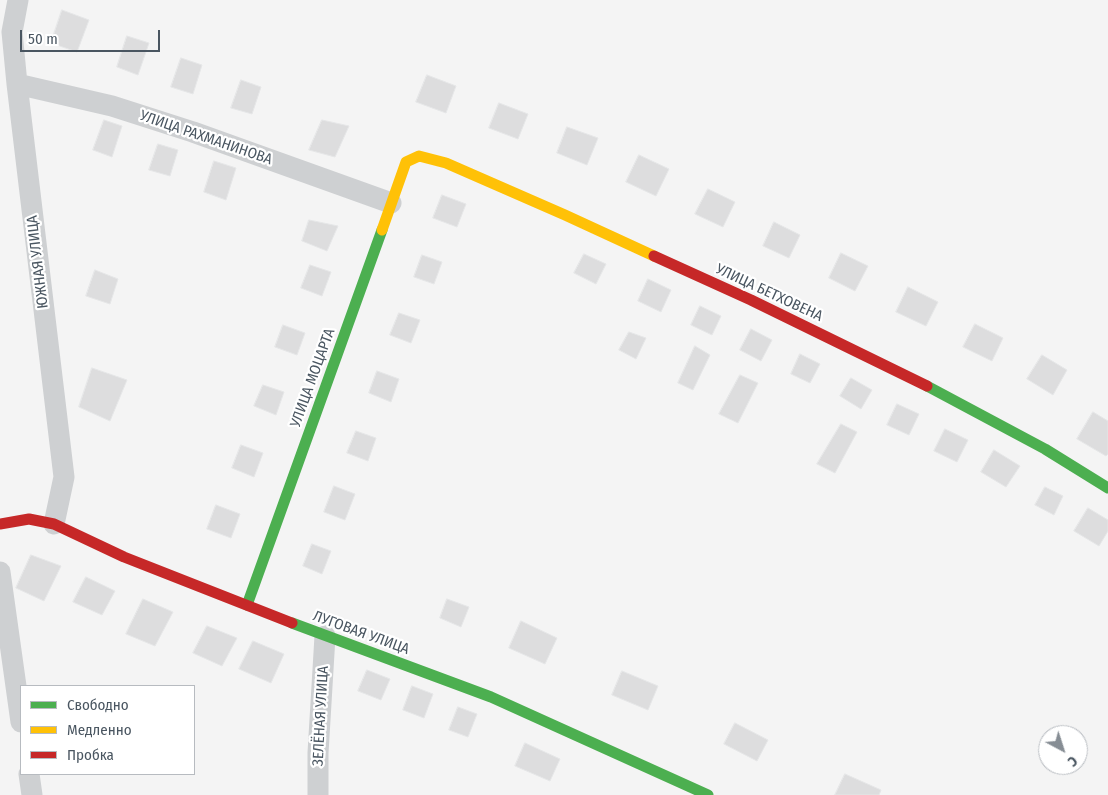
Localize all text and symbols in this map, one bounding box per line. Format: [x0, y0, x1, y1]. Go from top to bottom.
scale bar [22, 20, 162, 52]
text: 50 m [28, 30, 58, 48]
street label: УЛИЦА РАХМАНИНОВА [137, 107, 275, 169]
street label: ЮЖНАЯ УЛИЦА [23, 214, 53, 310]
street label: УЛИЦА БЕТХОВЕНА [713, 260, 825, 326]
street label: УЛИЦА МОЦАРТА [287, 326, 339, 430]
street label: ЛУГОВАЯ УЛИЦА [310, 607, 412, 659]
street label: ЗЕЛЁНАЯ УЛИЦА [309, 665, 333, 767]
legend [20, 685, 195, 775]
text: Свободно [67, 696, 129, 714]
text: Медленно [67, 721, 132, 739]
north arrow [1038, 725, 1088, 775]
text: Пробка [67, 746, 114, 764]
text: С [1064, 752, 1081, 770]

